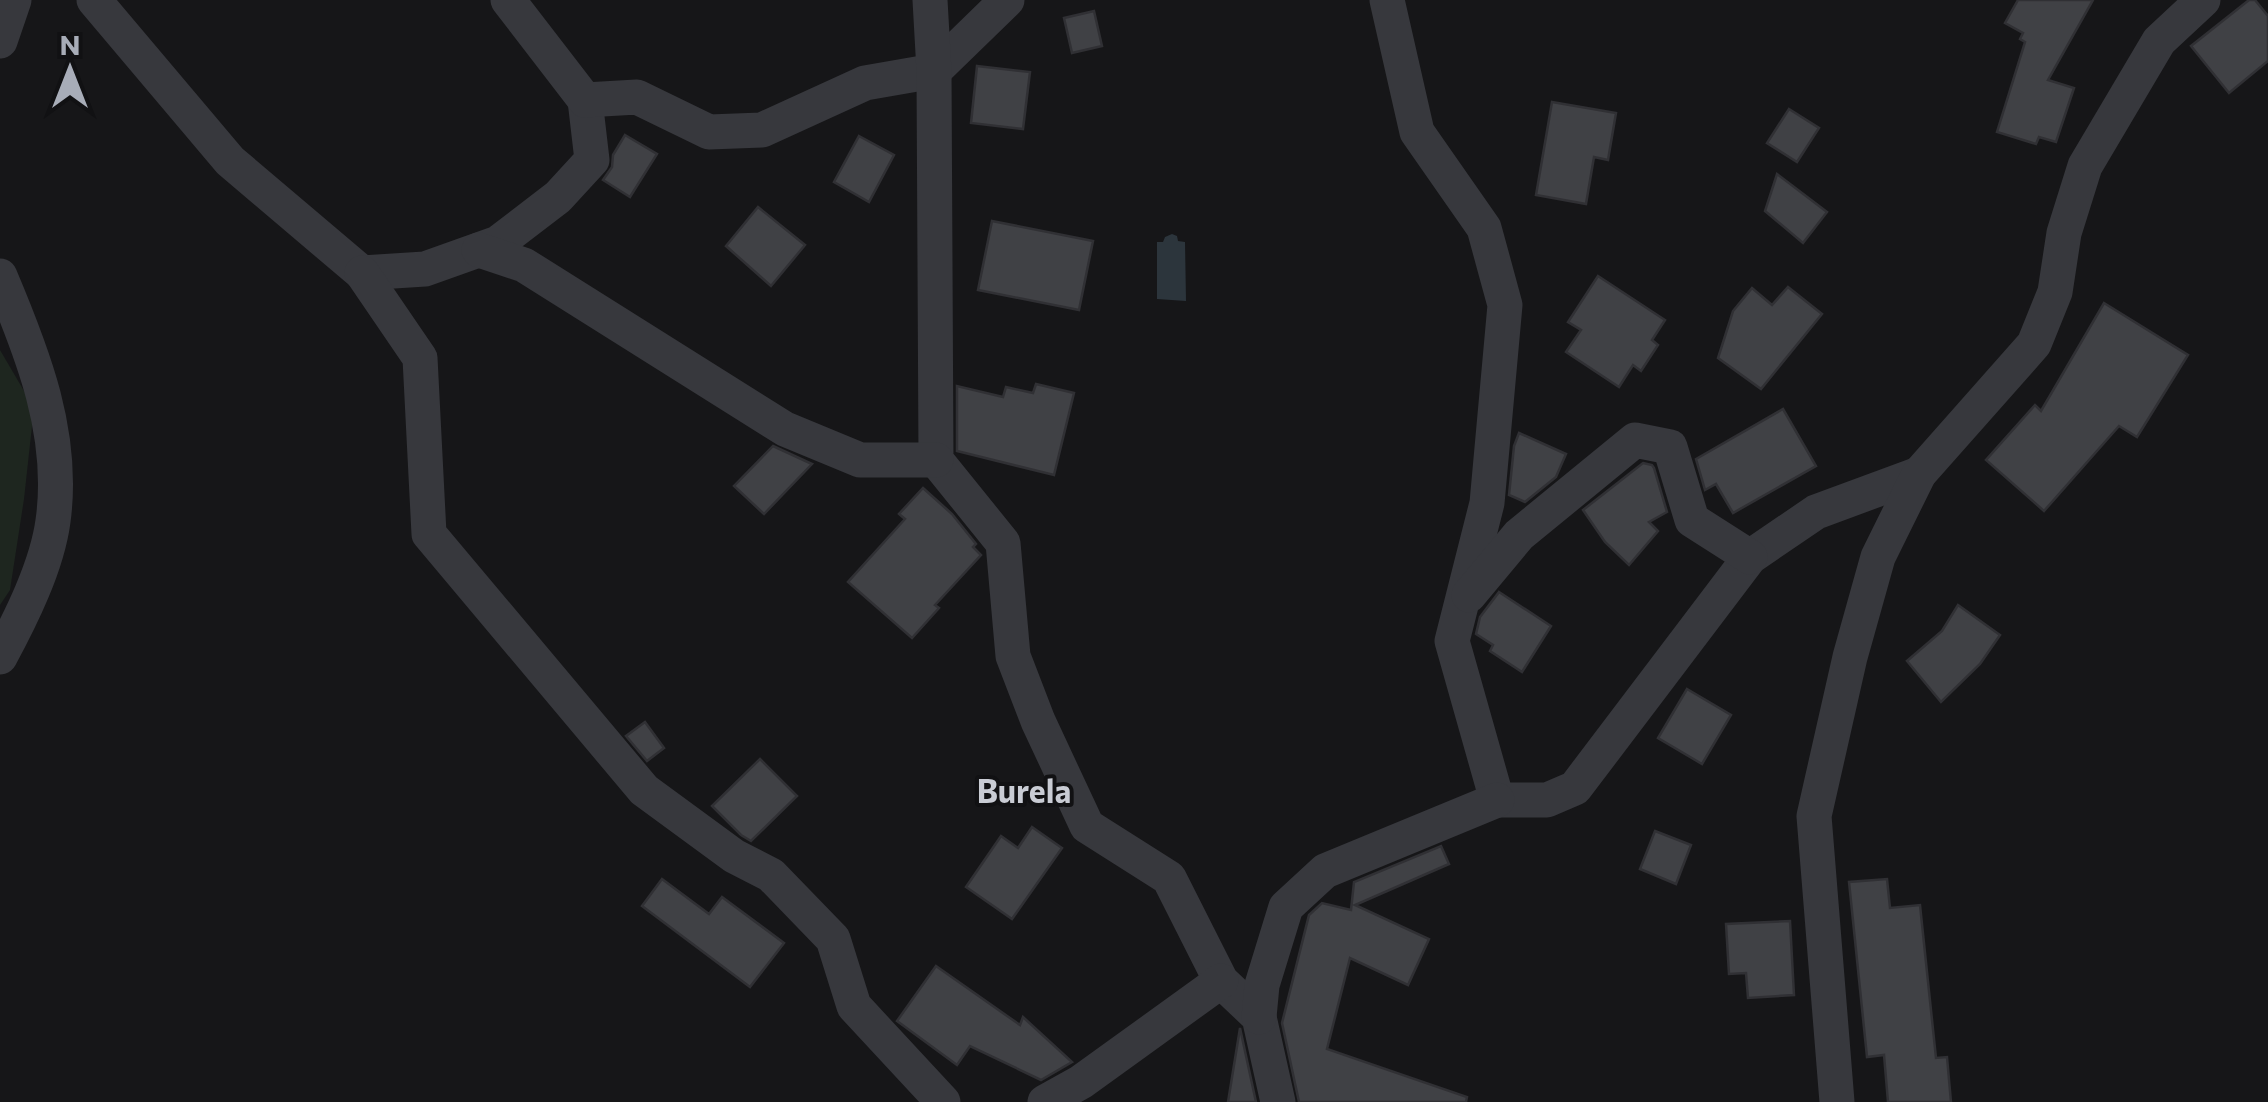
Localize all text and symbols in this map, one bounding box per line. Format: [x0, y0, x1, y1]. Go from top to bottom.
north arrow [20, 20, 120, 120]
text: N [60, 27, 81, 61]
district label: Burela [977, 770, 1071, 810]

